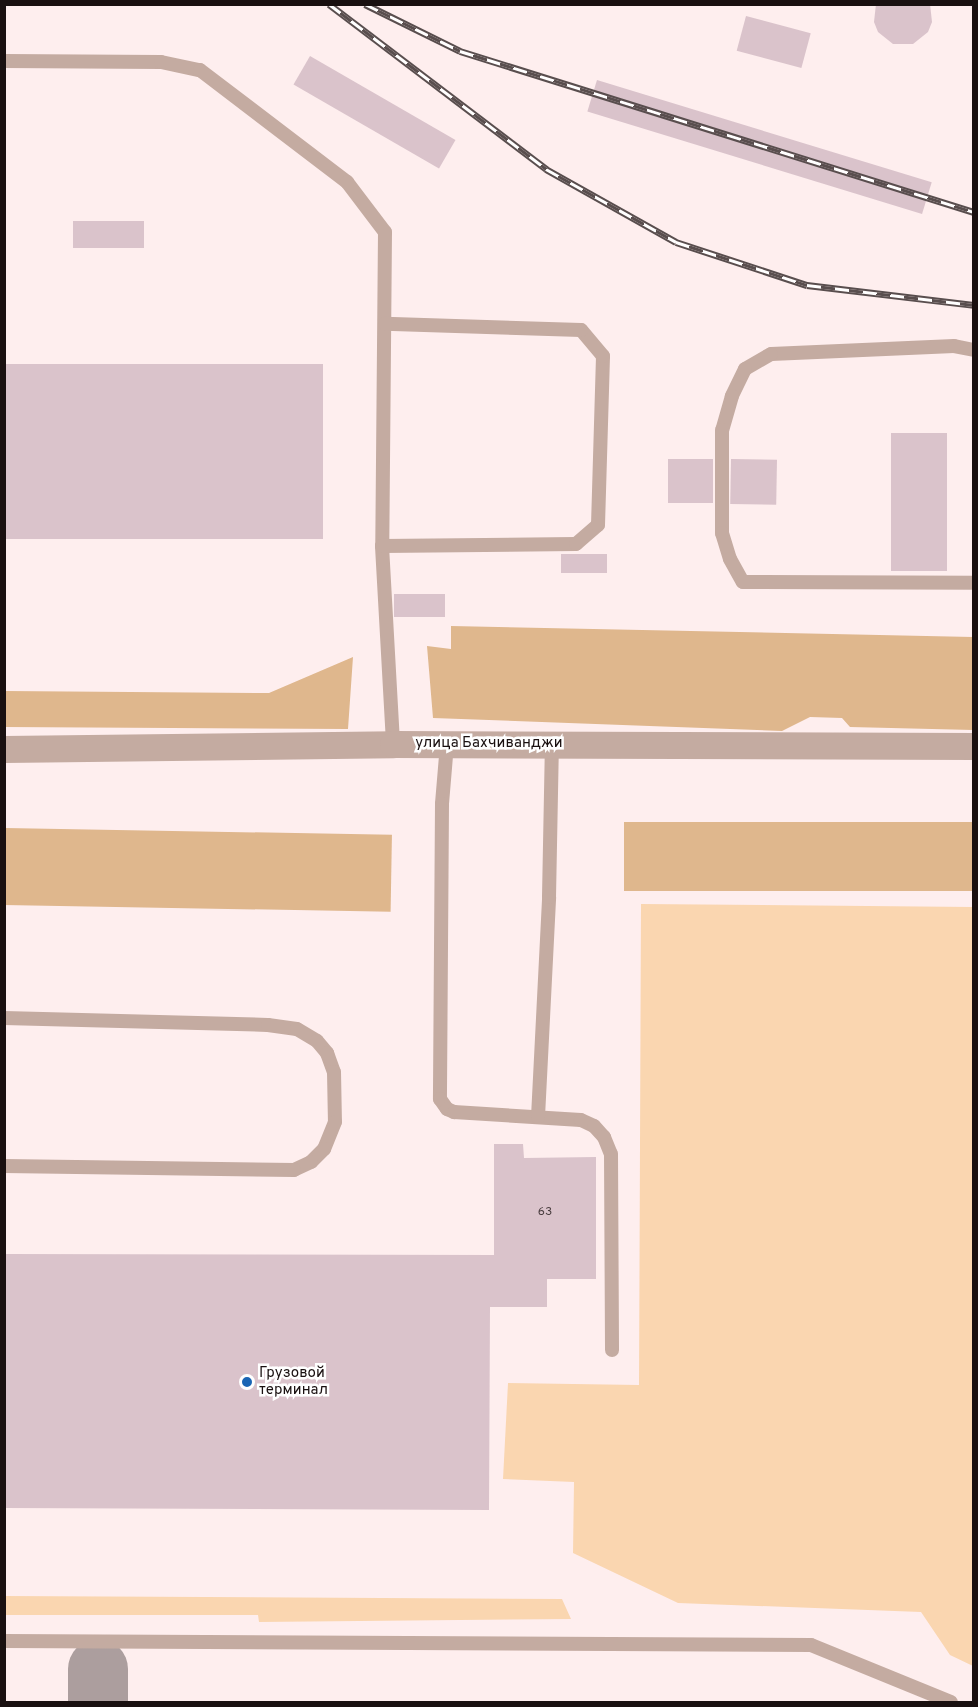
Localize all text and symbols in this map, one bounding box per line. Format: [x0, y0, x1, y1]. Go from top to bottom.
street label: улица Бахчиванджи [415, 735, 563, 753]
house number: 63 [538, 1206, 552, 1220]
place label: Грузовой терминал [259, 1364, 328, 1399]
marker: Грузовой терминал [240, 1375, 254, 1389]

